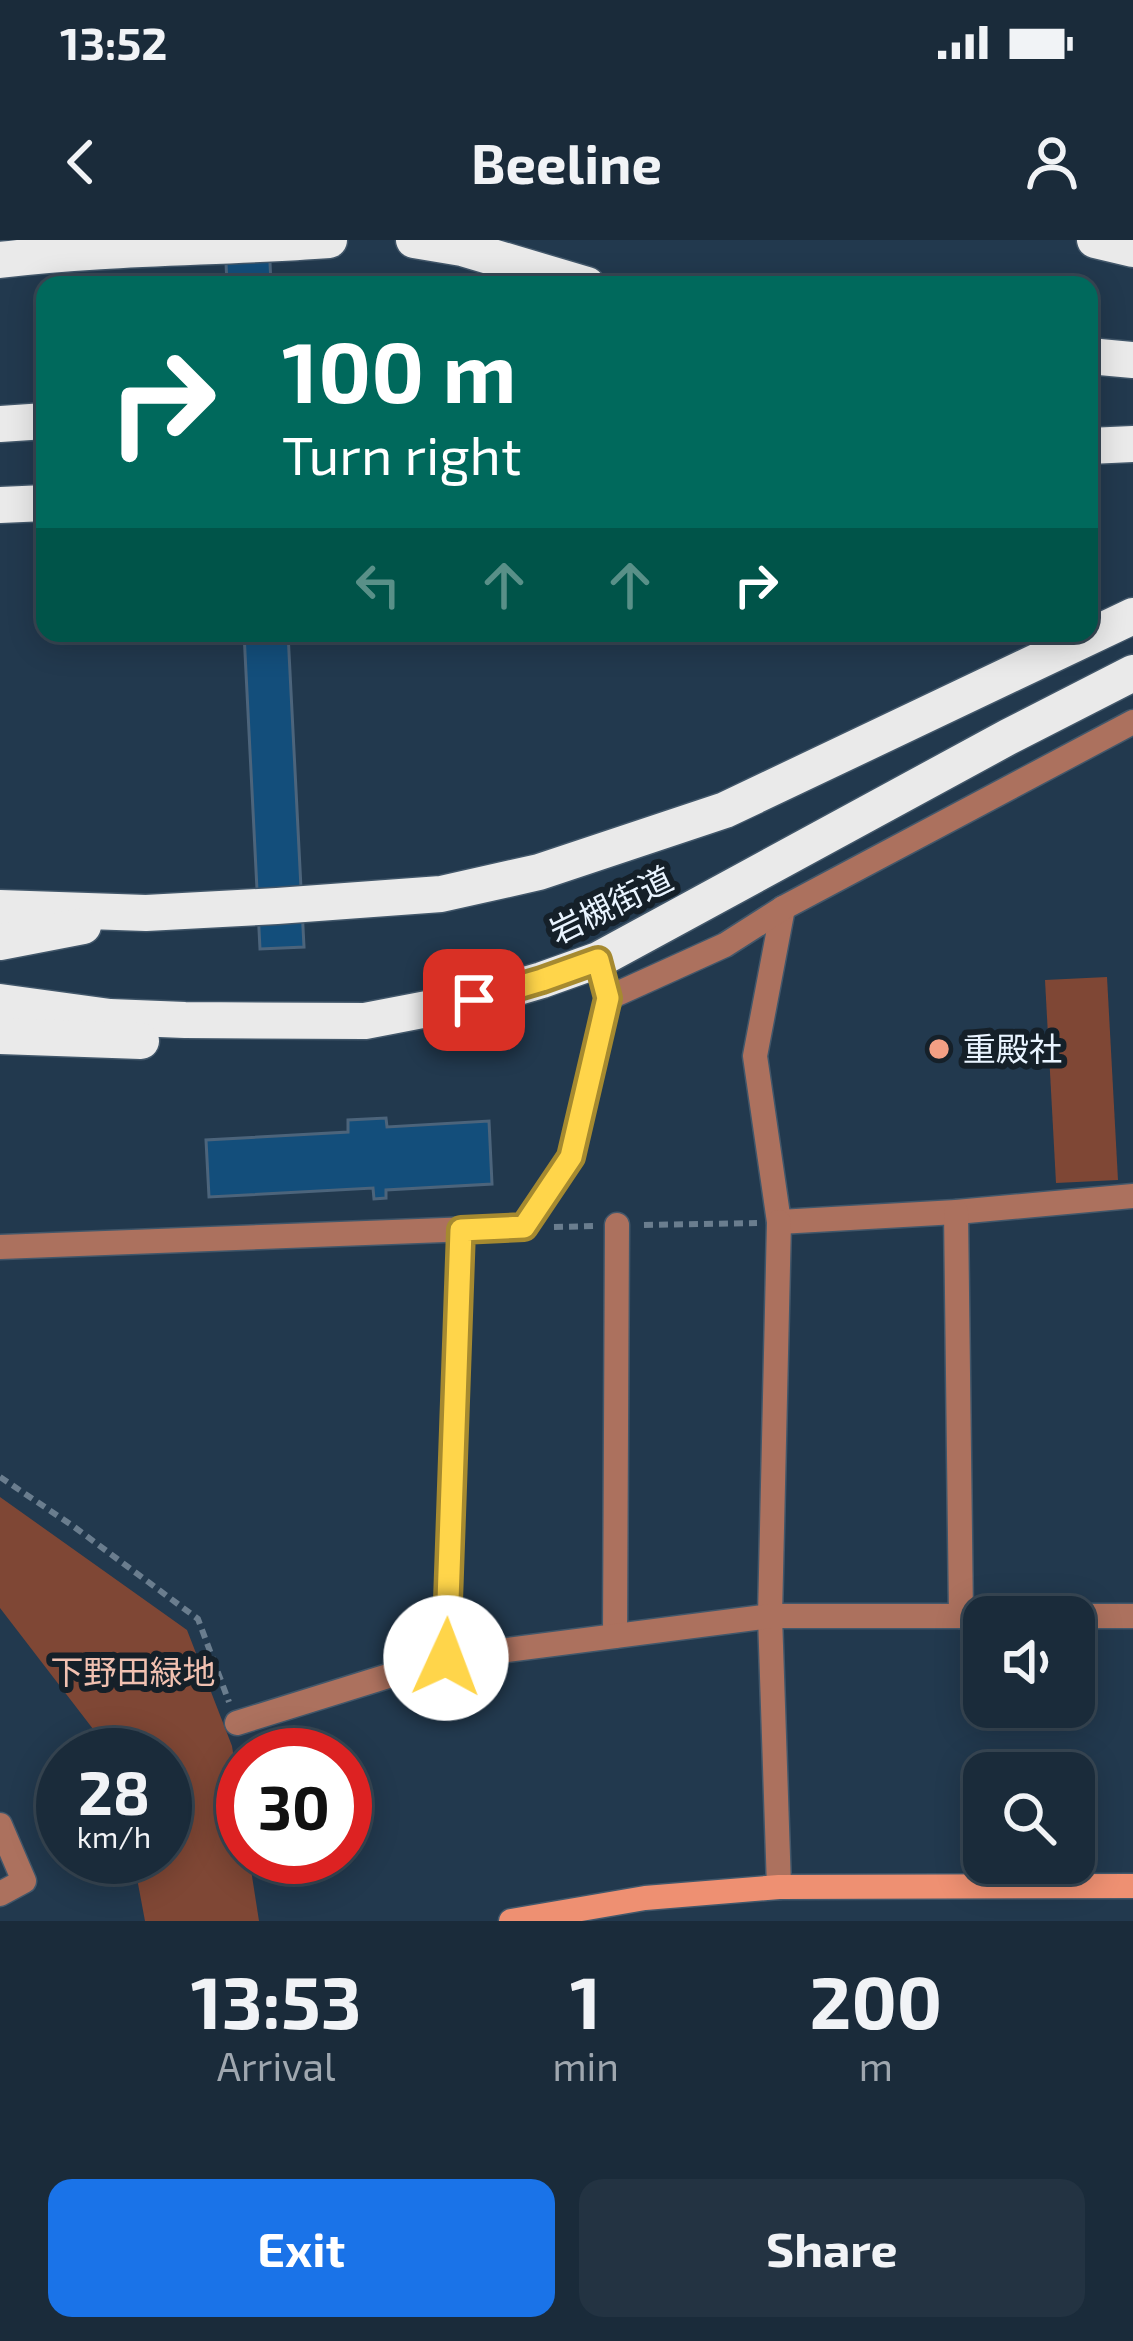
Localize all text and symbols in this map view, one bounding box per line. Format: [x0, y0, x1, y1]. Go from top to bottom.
text: 13:52 [60, 15, 168, 69]
icon: back [48, 129, 114, 195]
icon: person [1019, 129, 1085, 195]
text: Beeline [471, 130, 662, 195]
text: 100 m [282, 319, 516, 420]
icon: right [84, 324, 240, 480]
text: Turn right [282, 421, 522, 486]
icon: left [345, 552, 411, 618]
icon: ahead [471, 552, 537, 618]
icon: ahead [597, 552, 663, 618]
icon: right [723, 552, 789, 618]
street label: 岩槻街道 [542, 857, 679, 951]
pin [423, 949, 525, 1051]
icon: arrive [441, 967, 507, 1033]
place label: 重殿社 [963, 1028, 1062, 1068]
marker: 重殿社 [926, 1036, 952, 1062]
position arrow [383, 1595, 509, 1721]
map controls [963, 1596, 1095, 1884]
button: sound [963, 1596, 1095, 1728]
park label: 下野田緑地 [51, 1651, 216, 1691]
speed limit sign: 30 [216, 1728, 372, 1884]
button: search [963, 1752, 1095, 1884]
text: 28 [78, 1755, 150, 1827]
text: km/h [77, 1818, 151, 1854]
text: 13:53 [191, 1957, 362, 2043]
text: 1 [570, 1957, 601, 2043]
text: 200 [810, 1957, 942, 2043]
text: Arrival [217, 2042, 336, 2089]
text: min [552, 2042, 619, 2089]
text: m [859, 2042, 893, 2089]
button: Exit [48, 2179, 555, 2317]
button: Share [579, 2179, 1085, 2317]

